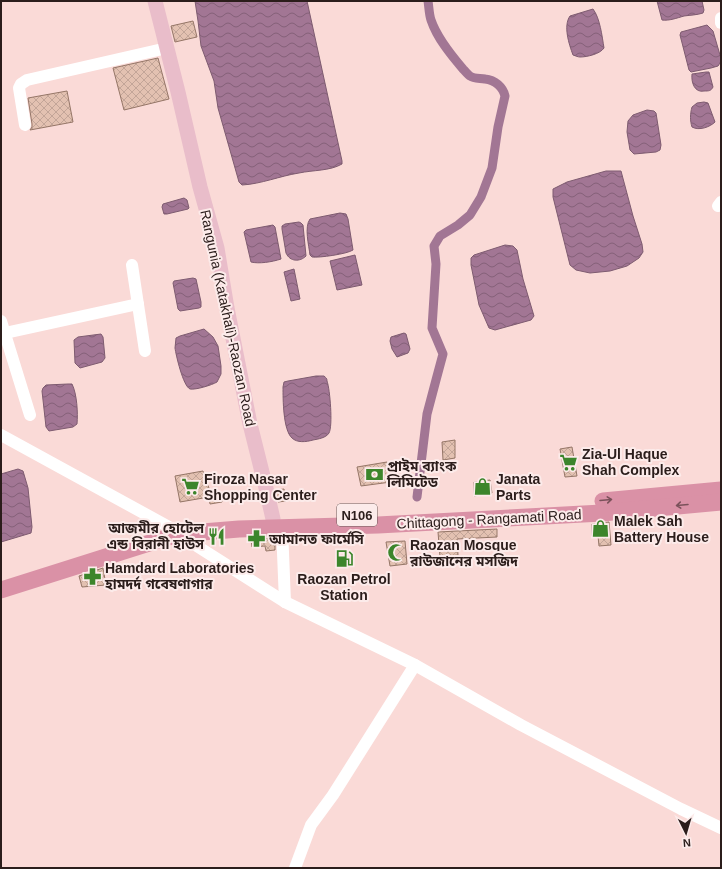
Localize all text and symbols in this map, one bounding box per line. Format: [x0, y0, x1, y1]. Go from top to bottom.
street label: Rangunia (Katakhali)-Raozan Road [197, 208, 259, 428]
place label: Zia-Ul Haque Shah Complex [582, 446, 679, 478]
supermarket icon: Zia-Ul Haque Shah Complex [559, 452, 579, 472]
place label: প্রাইম ব্যাংক লিমিটেড [386, 458, 457, 490]
bank icon: প্রাইম ব্যাংক লিমিটেড [364, 464, 384, 484]
place label: Firoza Nasar Shopping Center [204, 471, 317, 503]
place label: Janata Parts [496, 471, 541, 503]
supermarket icon: Firoza Nasar Shopping Center [181, 477, 201, 497]
shop icon: Janata Parts [473, 477, 493, 497]
one-way arrow [599, 497, 612, 504]
one-way arrow [676, 502, 689, 509]
road number: N106 [337, 504, 377, 526]
street label: Chittagong - Rangamati Road [396, 506, 582, 532]
place label: Malek Sah Battery House [614, 513, 709, 545]
shop icon: Malek Sah Battery House [591, 519, 611, 539]
place label: আজমীর হোটেল এন্ড বিরানী হাউস [107, 520, 205, 552]
restaurant icon: আজমীর হোটেল এন্ড বিরানী হাউস [207, 526, 227, 546]
pharmacy icon: আমানত ফার্মেসি [246, 529, 266, 549]
place label: আমানত ফার্মেসি [268, 530, 365, 547]
place label: Raozan Mosque রাউজানের মসজিদ [409, 537, 519, 569]
mosque icon: Raozan Mosque রাউজানের মসজিদ [387, 543, 407, 563]
fuel station icon: Raozan Petrol Station [334, 549, 354, 569]
place label: Hamdard Laboratories হামদর্দ গবেষণাগার [104, 560, 255, 592]
pharmacy icon: Hamdard Laboratories হামদর্দ গবেষণাগার [82, 566, 102, 586]
place label: Raozan Petrol Station [297, 571, 391, 603]
north arrow [666, 813, 706, 853]
text: N [682, 837, 691, 849]

